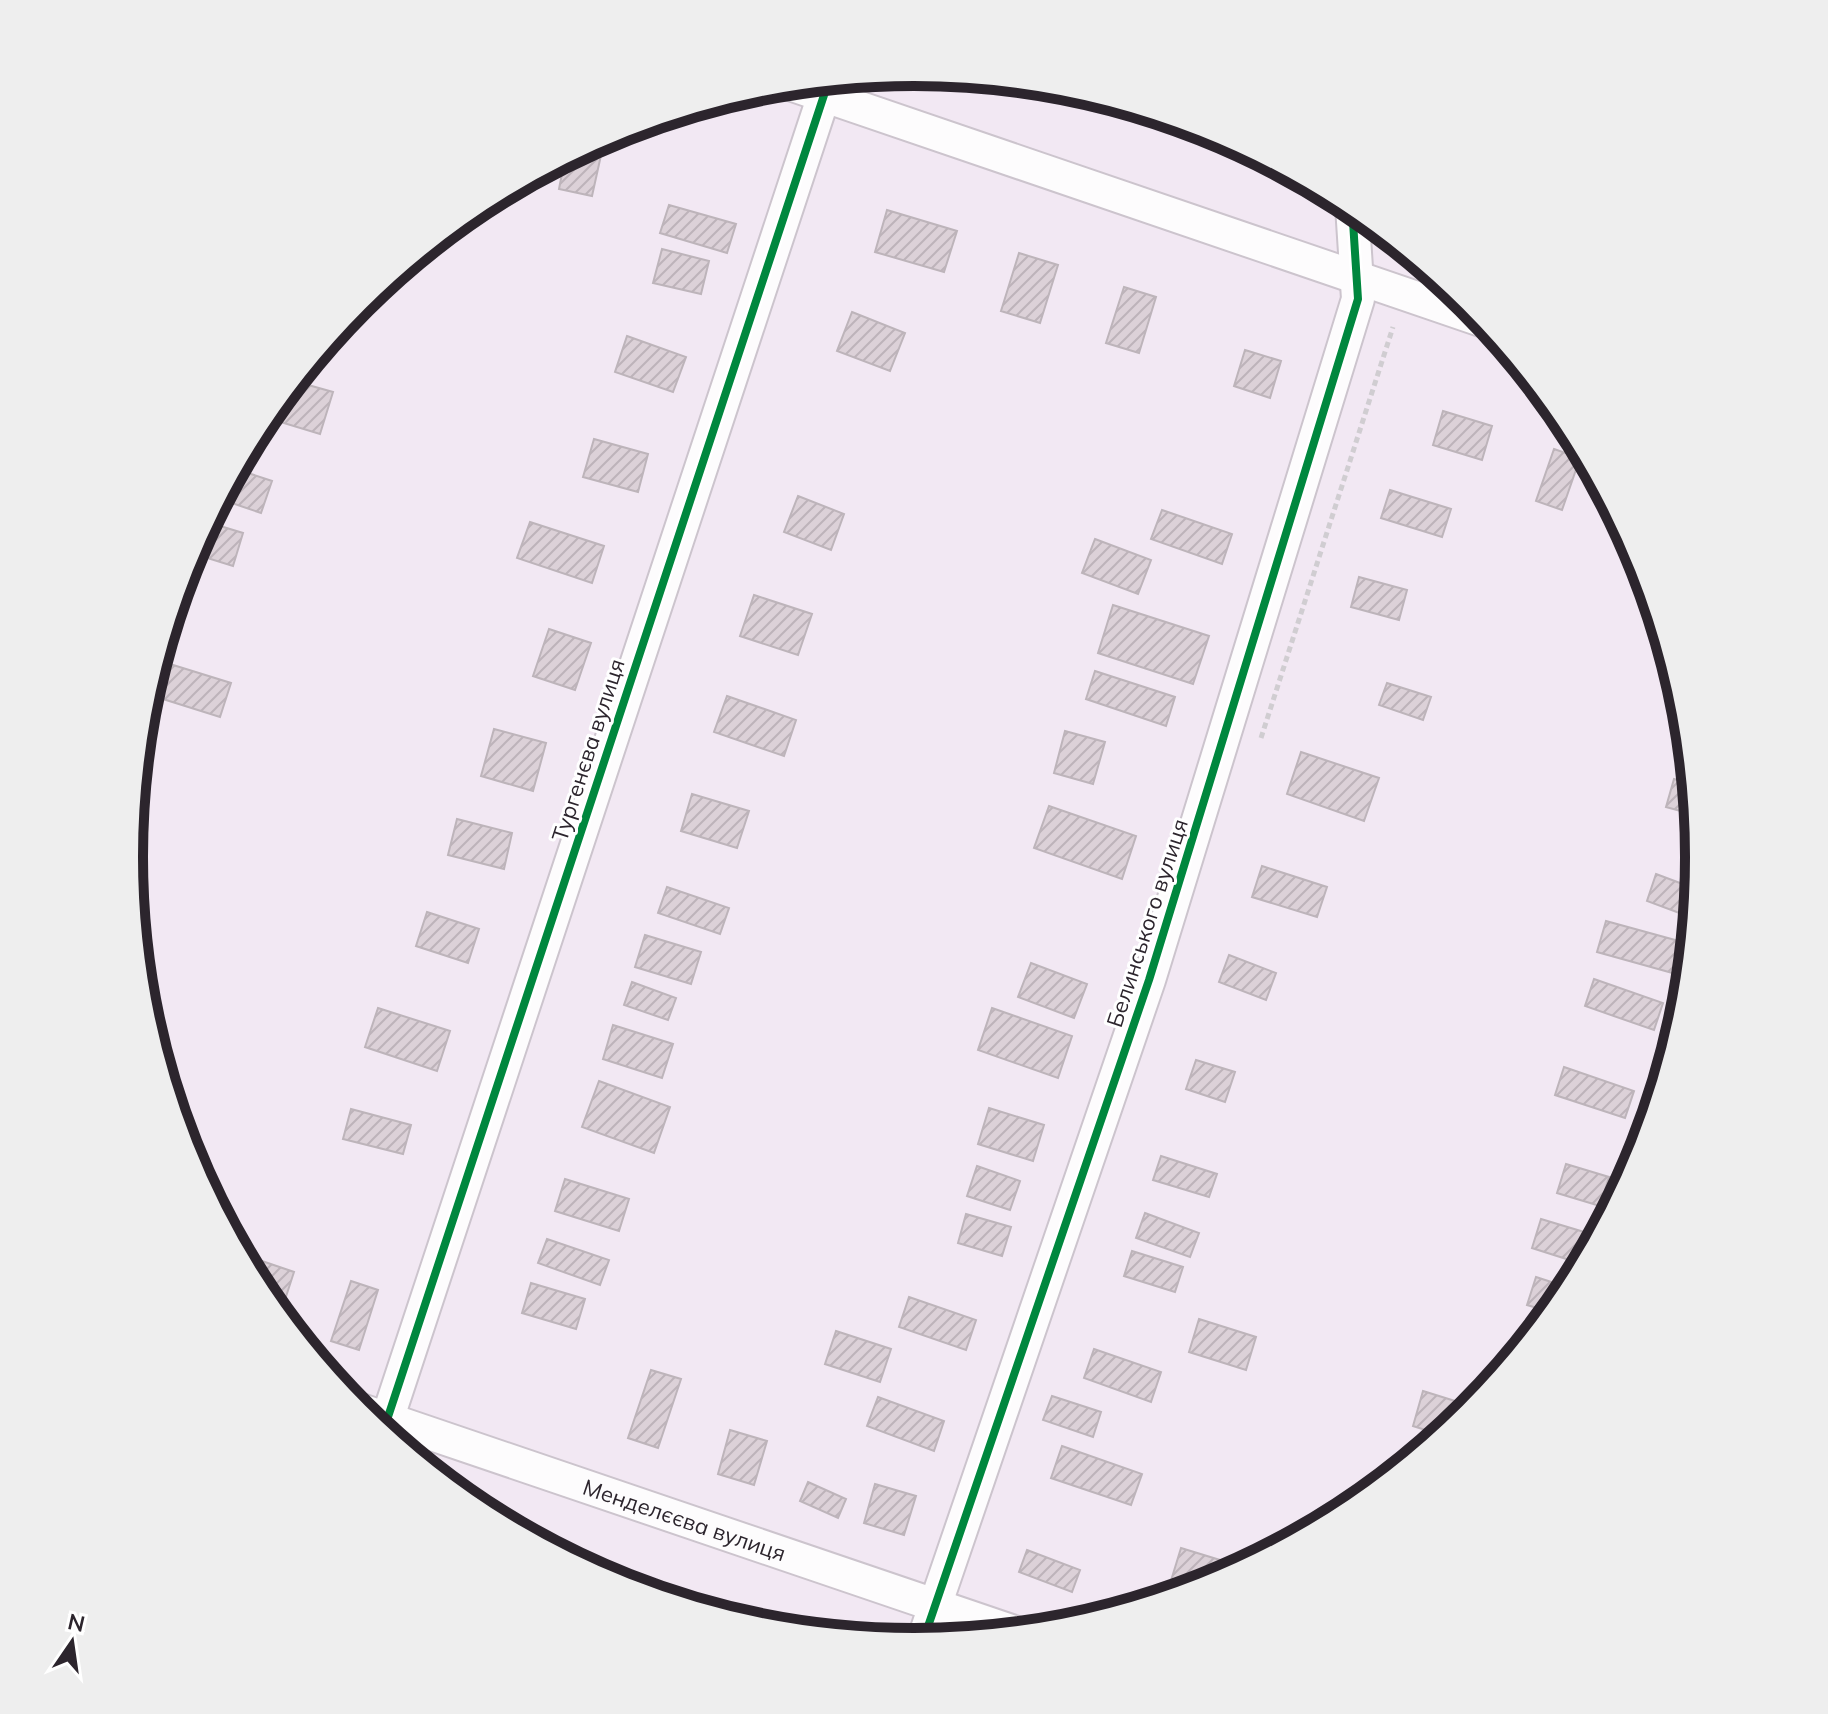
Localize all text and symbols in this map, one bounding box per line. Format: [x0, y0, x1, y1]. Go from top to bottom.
street label: Тургенєва вулиця [545, 655, 631, 845]
street label: Белинського вулиця [1100, 815, 1194, 1031]
street label: Менделєєва вулиця [579, 1473, 790, 1567]
north arrow [32, 1602, 112, 1682]
text: N [65, 1607, 88, 1638]

